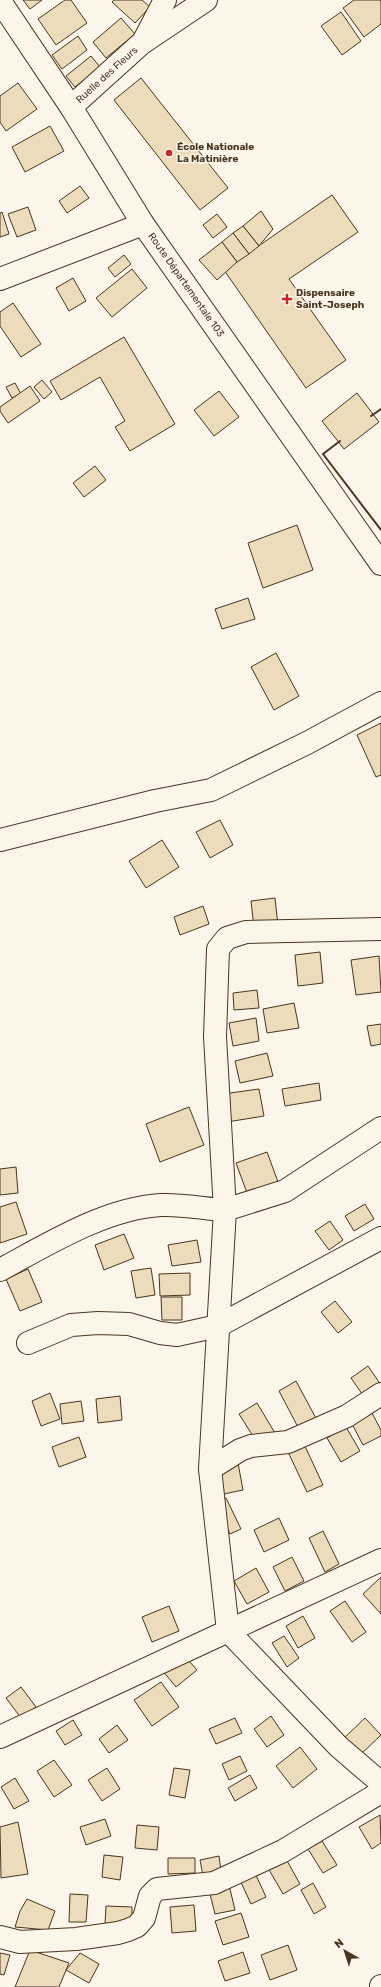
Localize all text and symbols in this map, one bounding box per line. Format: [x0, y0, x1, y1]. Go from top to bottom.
street label: Ruelle des Fleurs [74, 44, 140, 106]
place label: École Nationale La Matinière [177, 141, 254, 165]
marker: École Nationale La Matinière [164, 148, 174, 158]
street label: Route Départementale 103 [145, 231, 227, 339]
place label: Dispensaire Saint-Joseph [296, 287, 364, 311]
marker: Dispensaire Saint-Joseph [281, 293, 293, 305]
north arrow [325, 1931, 365, 1971]
text: N [332, 1936, 346, 1951]

